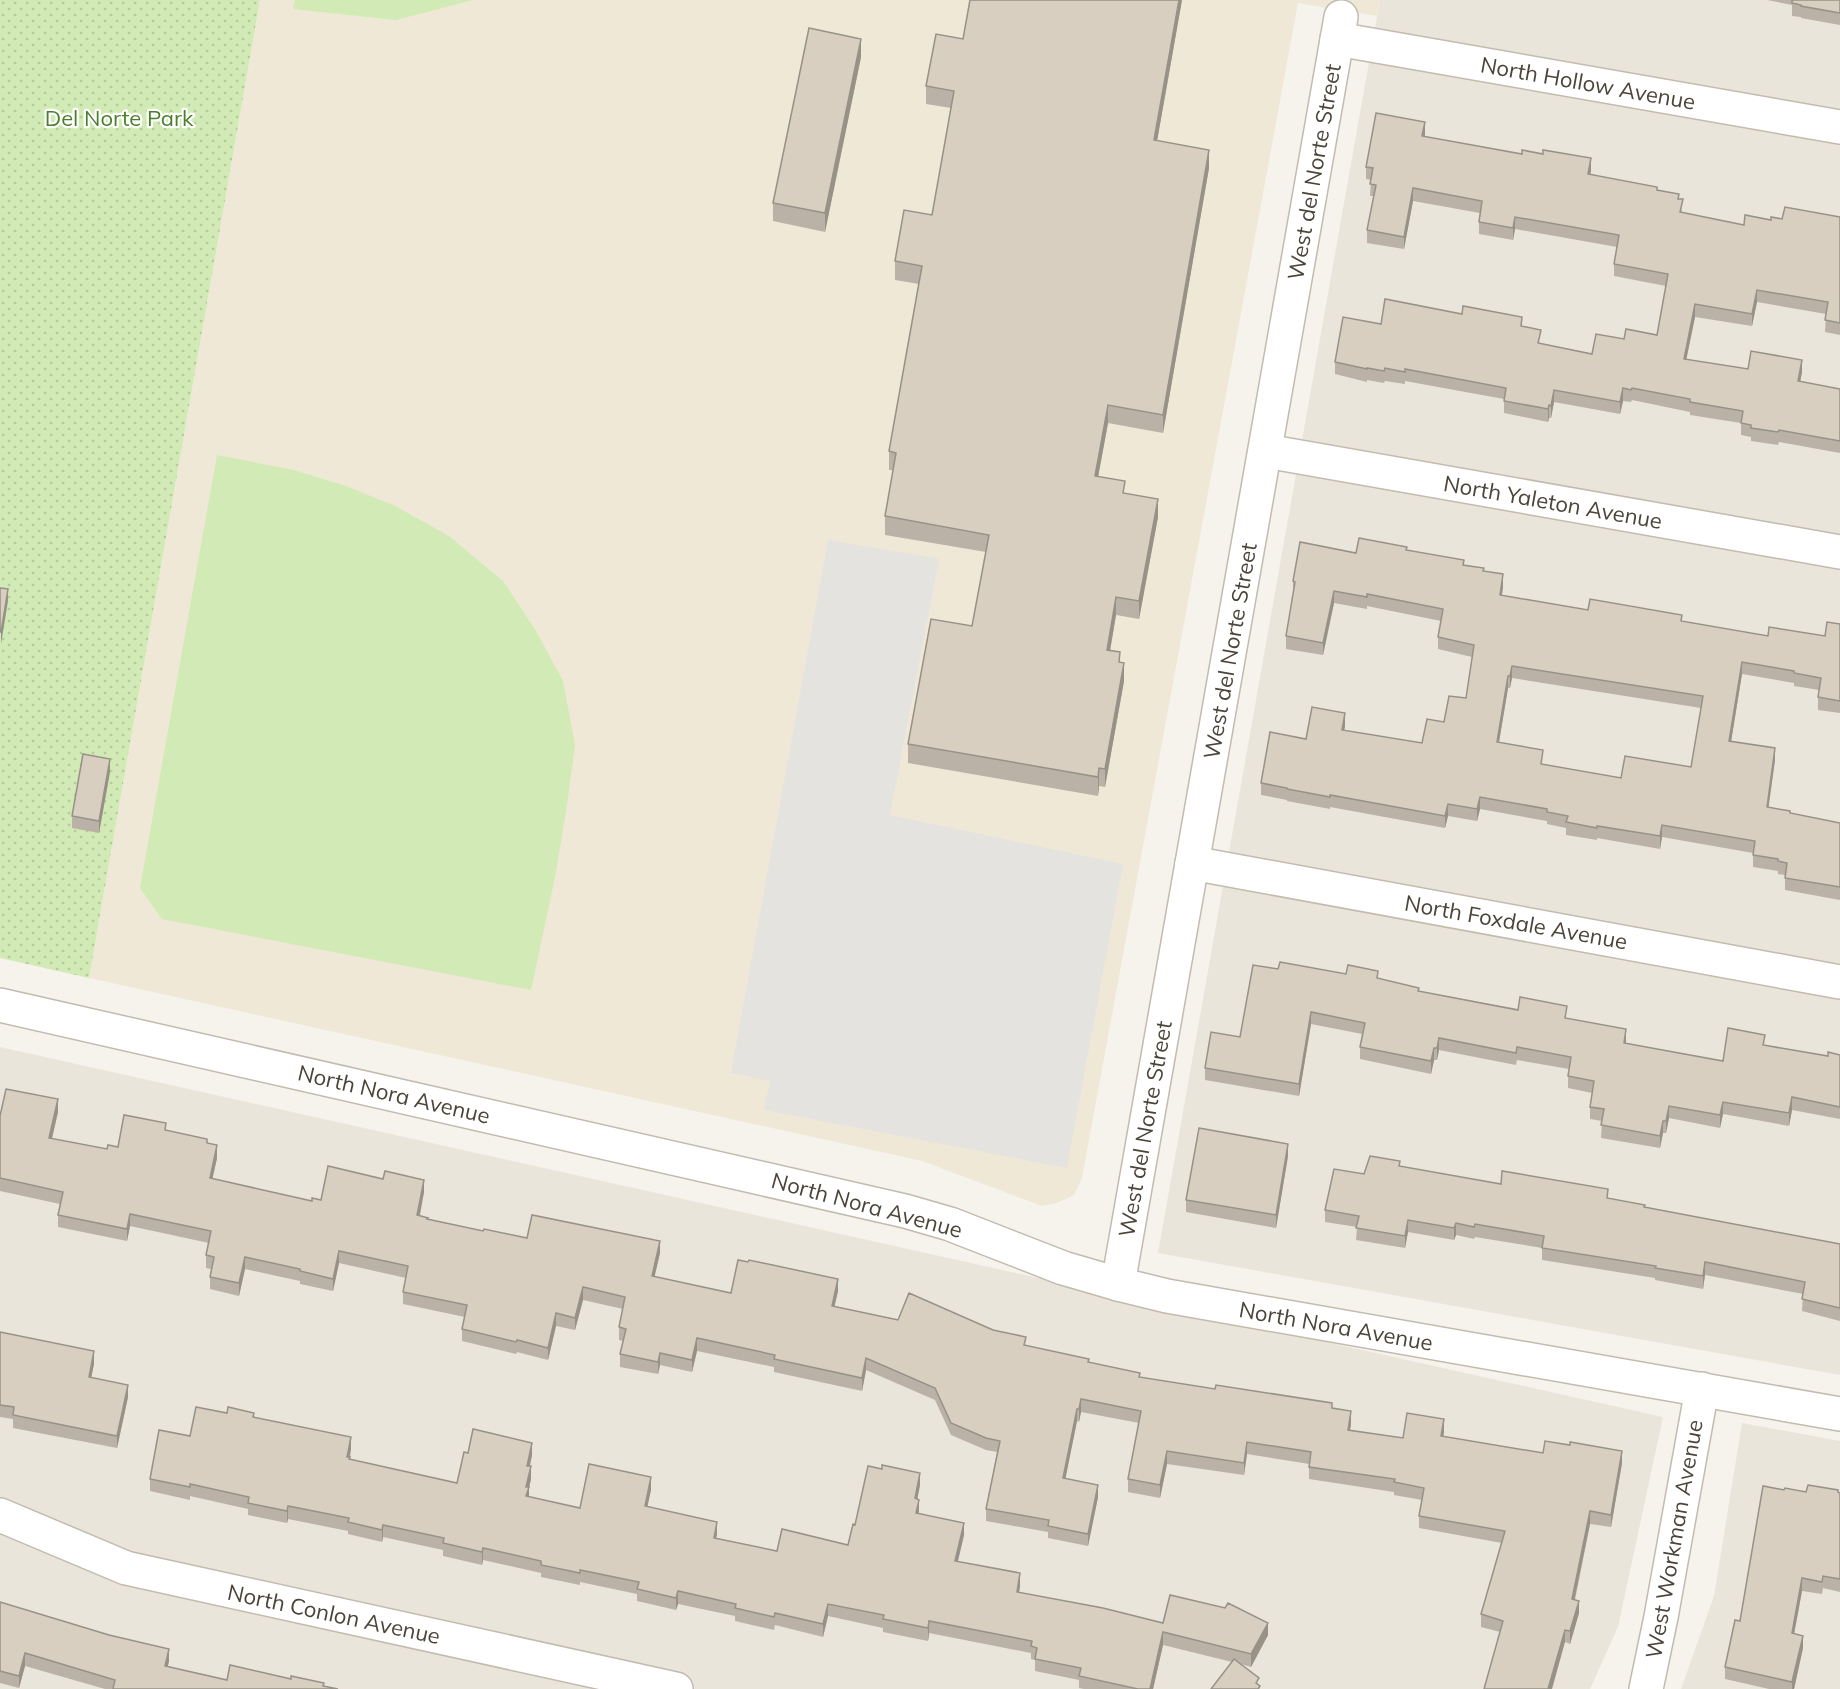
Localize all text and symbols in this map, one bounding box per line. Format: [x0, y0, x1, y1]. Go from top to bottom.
street label: North Hollow Avenue [1478, 50, 1698, 116]
street label: West del Norte Street [1281, 61, 1347, 282]
park label: Del Norte Park [45, 104, 194, 132]
street label: North Yaleton Avenue [1442, 469, 1664, 535]
street label: West del Norte Street [1197, 540, 1263, 761]
street label: North Foxdale Avenue [1402, 889, 1630, 955]
street label: West del Norte Street [1112, 1018, 1178, 1239]
street label: North Nora Avenue [295, 1058, 493, 1130]
street label: North Nora Avenue [769, 1166, 965, 1244]
street label: North Nora Avenue [1237, 1295, 1435, 1357]
street label: West Workman Avenue [1639, 1417, 1709, 1661]
street label: North Conlon Avenue [225, 1578, 443, 1650]

